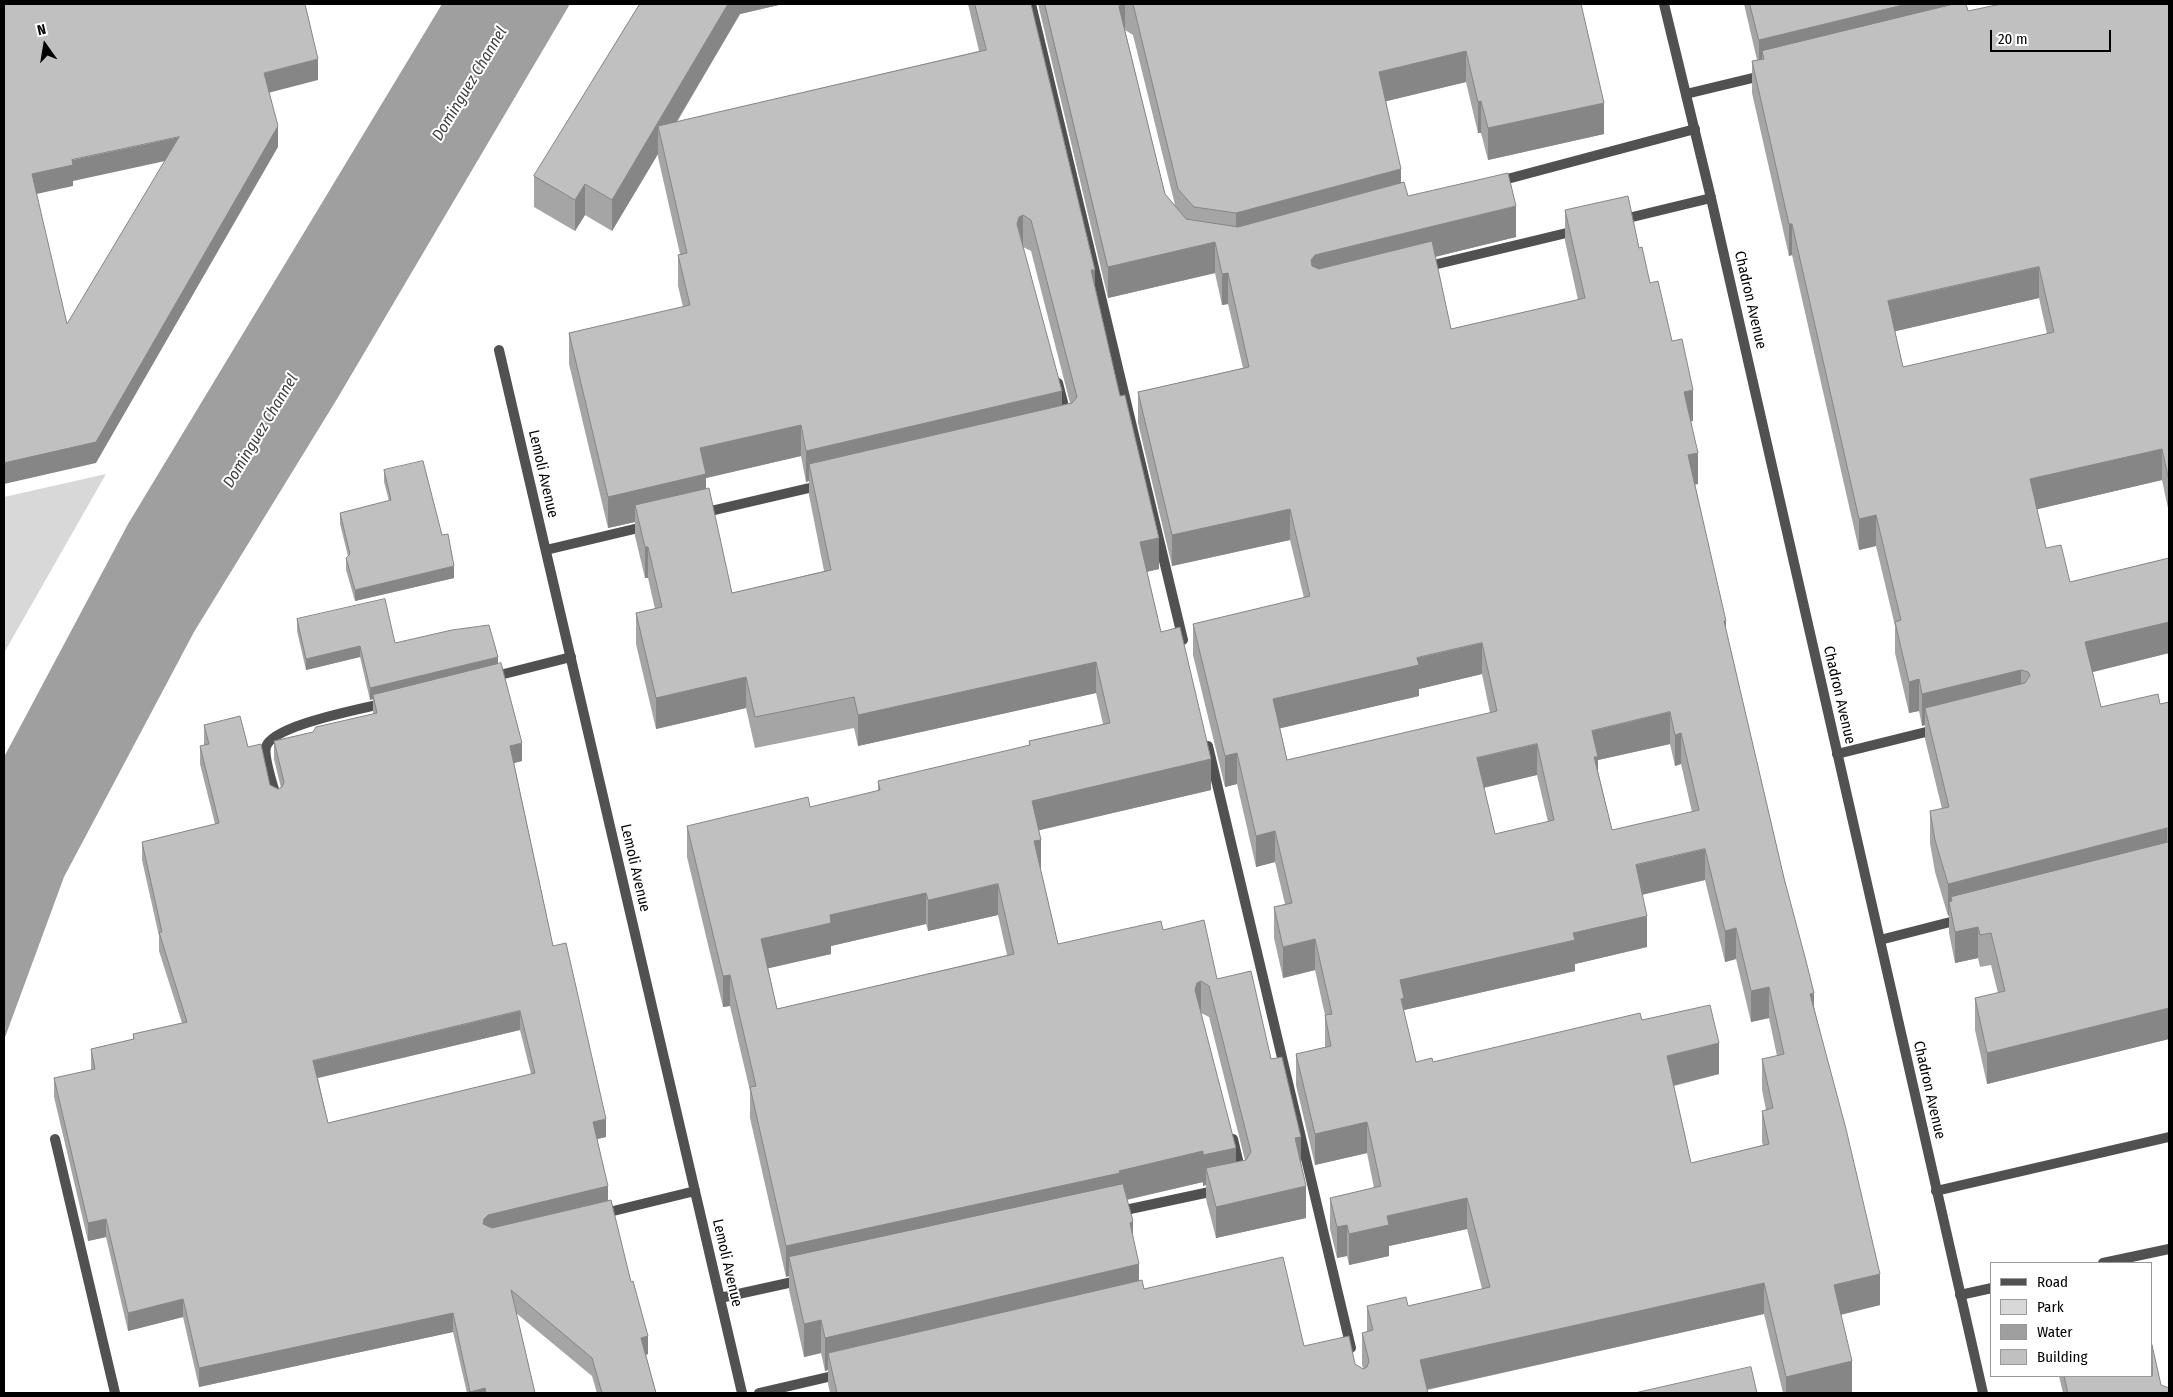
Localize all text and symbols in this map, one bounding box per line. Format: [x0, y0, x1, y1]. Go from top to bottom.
north arrow [20, 20, 70, 70]
scale bar [1993, 20, 2114, 52]
text: N [36, 21, 48, 39]
water label: Dominguez Channel [428, 24, 512, 144]
text: 20 m [1998, 30, 2028, 48]
street label: Chadron Avenue [1730, 249, 1770, 351]
water label: Dominguez Channel [219, 371, 303, 491]
street label: Lemoli Avenue [524, 428, 562, 520]
street label: Chadron Avenue [1819, 644, 1859, 746]
street label: Lemoli Avenue [616, 822, 654, 914]
street label: Chadron Avenue [1909, 1039, 1949, 1141]
street label: Lemoli Avenue [708, 1217, 746, 1309]
legend [1990, 1262, 2153, 1377]
text: Road [2037, 1273, 2068, 1291]
text: Park [2037, 1298, 2064, 1316]
text: Water [2037, 1323, 2072, 1341]
text: Building [2037, 1348, 2088, 1366]

